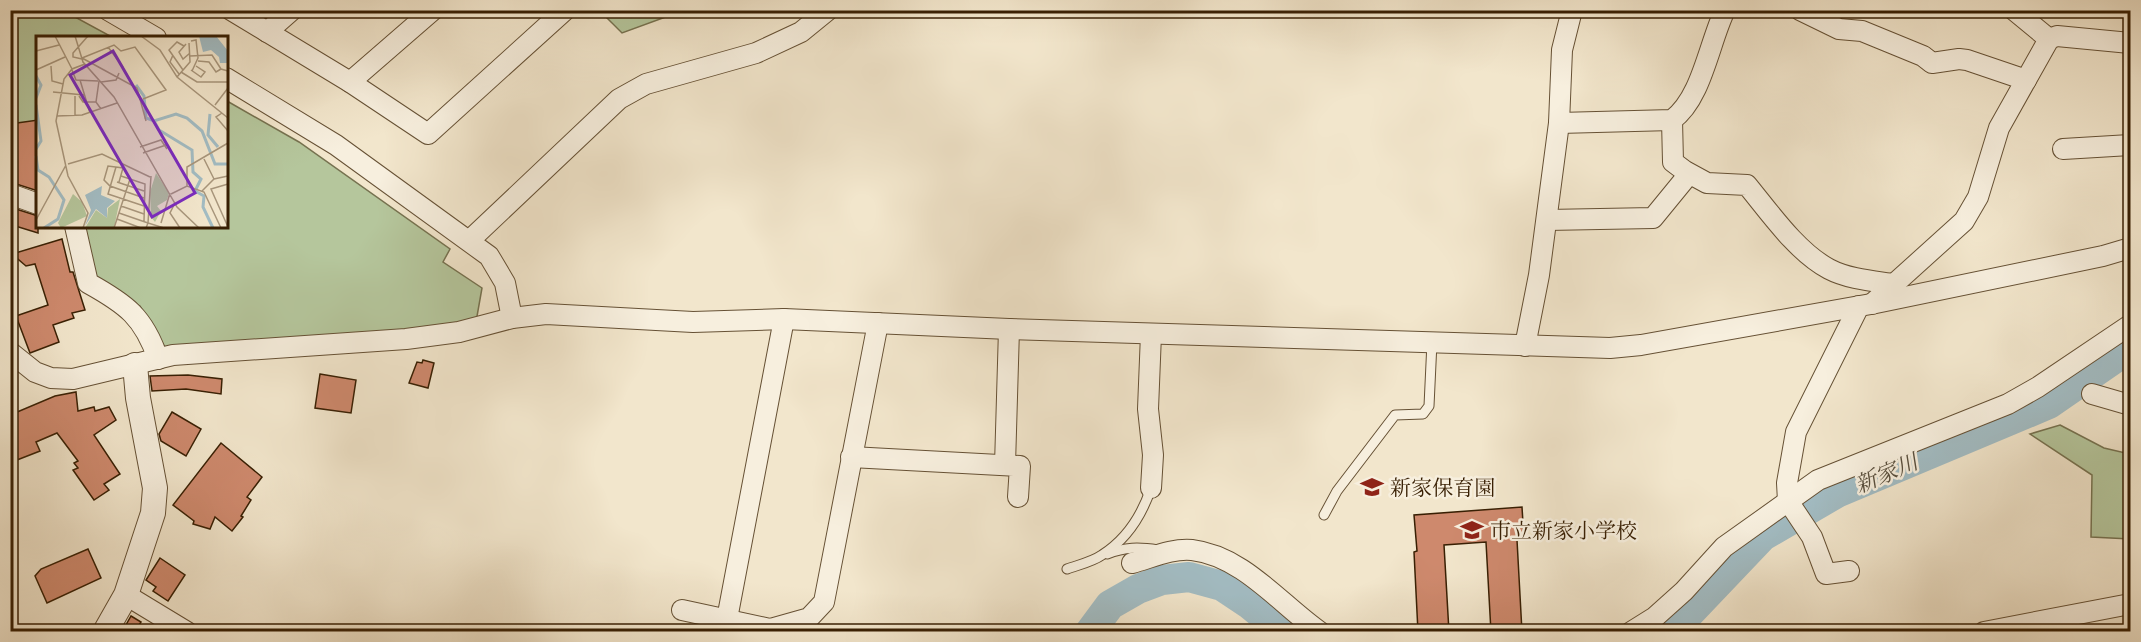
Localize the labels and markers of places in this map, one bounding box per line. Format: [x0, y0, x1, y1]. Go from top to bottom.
place label: 新家保育園 [1390, 472, 1495, 503]
school or university icon: 新家保育園 [1359, 474, 1385, 500]
place label: 市立新家小学校 [1490, 515, 1637, 546]
school or university icon: 市立新家小学校 [1459, 517, 1485, 543]

